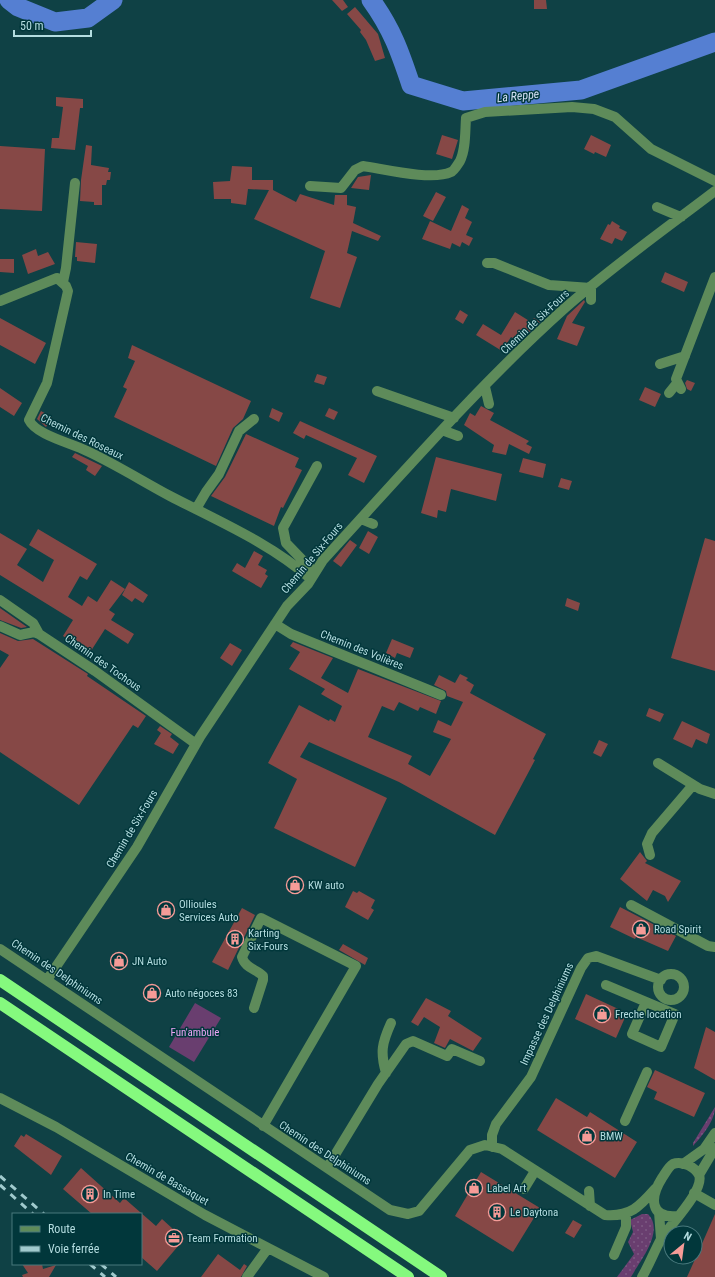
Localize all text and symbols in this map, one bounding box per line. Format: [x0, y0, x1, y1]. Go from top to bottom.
scale bar [14, 12, 91, 38]
text: 50 m [20, 19, 44, 33]
water label: La Reppe [496, 87, 540, 105]
street label: Chemin de Six-Fours [498, 287, 572, 357]
street label: Chemin des Roseaux [38, 411, 126, 463]
street label: Chemin de Six-Fours [279, 520, 345, 596]
street label: Chemin des Volières [318, 627, 406, 673]
street label: Chemin des Tochous [62, 632, 144, 694]
street label: Chemin de Six-Fours [104, 788, 160, 870]
shop icon: KW auto [285, 875, 305, 895]
place label: KW auto [308, 879, 345, 892]
place label: Ollioules Services Auto [179, 898, 239, 924]
shop icon: Ollioules Services Auto [156, 900, 176, 920]
shop icon: Road Spirit [631, 919, 651, 939]
place label: Road Spirit [654, 923, 701, 936]
place label: Karting Six-Fours [248, 927, 288, 953]
building icon: Karting Six-Fours [225, 929, 245, 949]
street label: Chemin des Delphiniums [9, 937, 105, 1007]
shop icon: JN Auto [109, 951, 129, 971]
place label: JN Auto [132, 955, 167, 968]
street label: Impasse des Delphiniums [518, 961, 576, 1067]
shop icon: Auto négoces 83 [142, 983, 162, 1003]
place label: Auto négoces 83 [165, 987, 238, 1000]
shop icon: Freche location [592, 1004, 612, 1024]
place label: Freche location [615, 1008, 682, 1021]
park label: Fun'ambule [171, 1026, 219, 1039]
street label: Chemin des Delphiniums [276, 1118, 374, 1188]
shop icon: BMW [577, 1126, 597, 1146]
place label: BMW [600, 1130, 623, 1143]
street label: Chemin de Bassaquet [123, 1150, 211, 1208]
shop icon: Label Art [464, 1178, 484, 1198]
place label: Label Art [487, 1182, 526, 1195]
building icon: In Time [80, 1184, 100, 1204]
place label: In Time [103, 1188, 135, 1201]
building icon: Le Daytona [487, 1202, 507, 1222]
place label: Le Daytona [510, 1206, 558, 1219]
legend [12, 1213, 142, 1265]
text: Route [48, 1222, 76, 1236]
north arrow [663, 1225, 703, 1265]
office icon: Team Formation [164, 1228, 184, 1248]
text: N [682, 1229, 694, 1244]
place label: Team Formation [187, 1232, 258, 1245]
text: Voie ferrée [48, 1242, 100, 1256]

